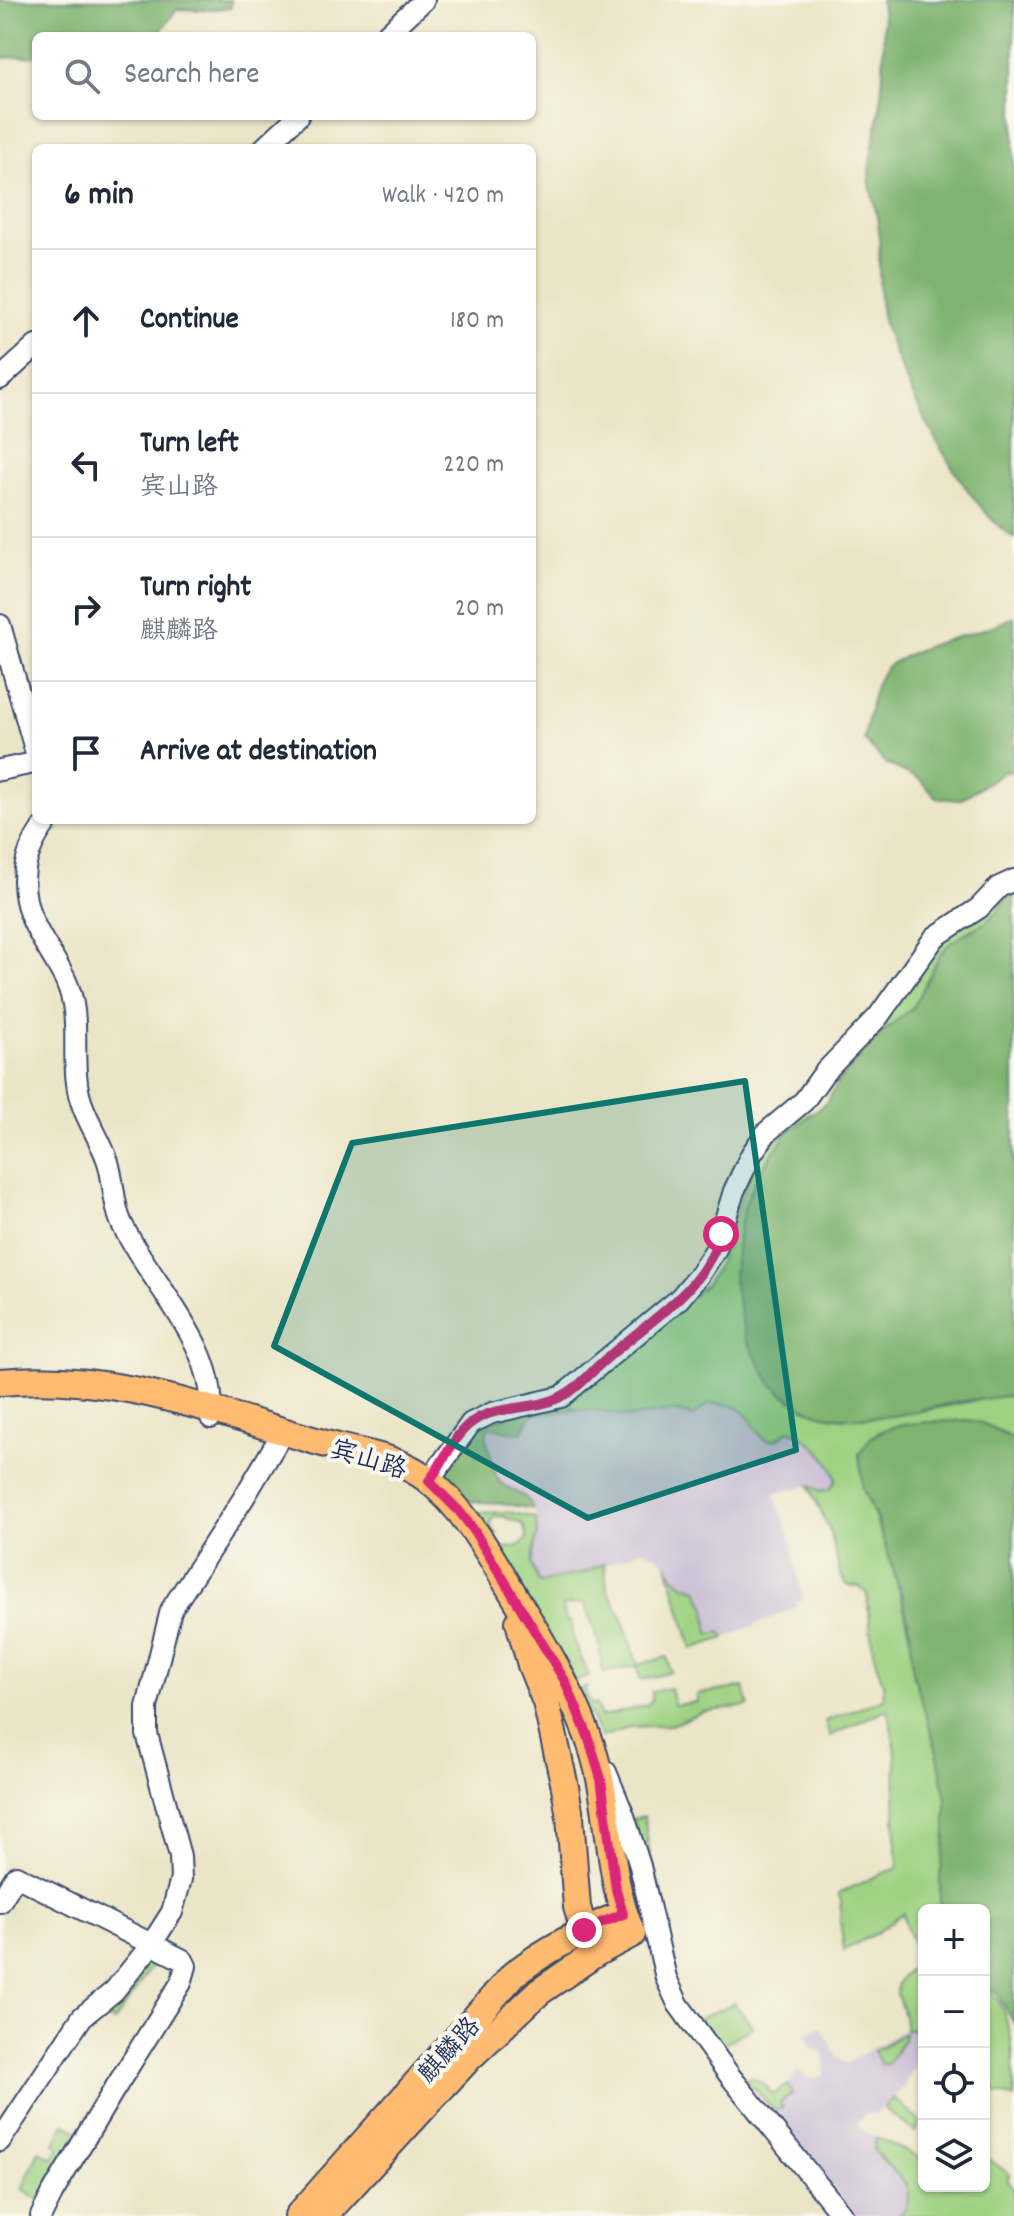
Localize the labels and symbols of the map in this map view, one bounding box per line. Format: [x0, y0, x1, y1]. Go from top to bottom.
route start [703, 1216, 739, 1252]
street label: 宾山路 [325, 1432, 411, 1490]
route end [566, 1912, 602, 1948]
street label: 麒麟路 [411, 2010, 490, 2093]

